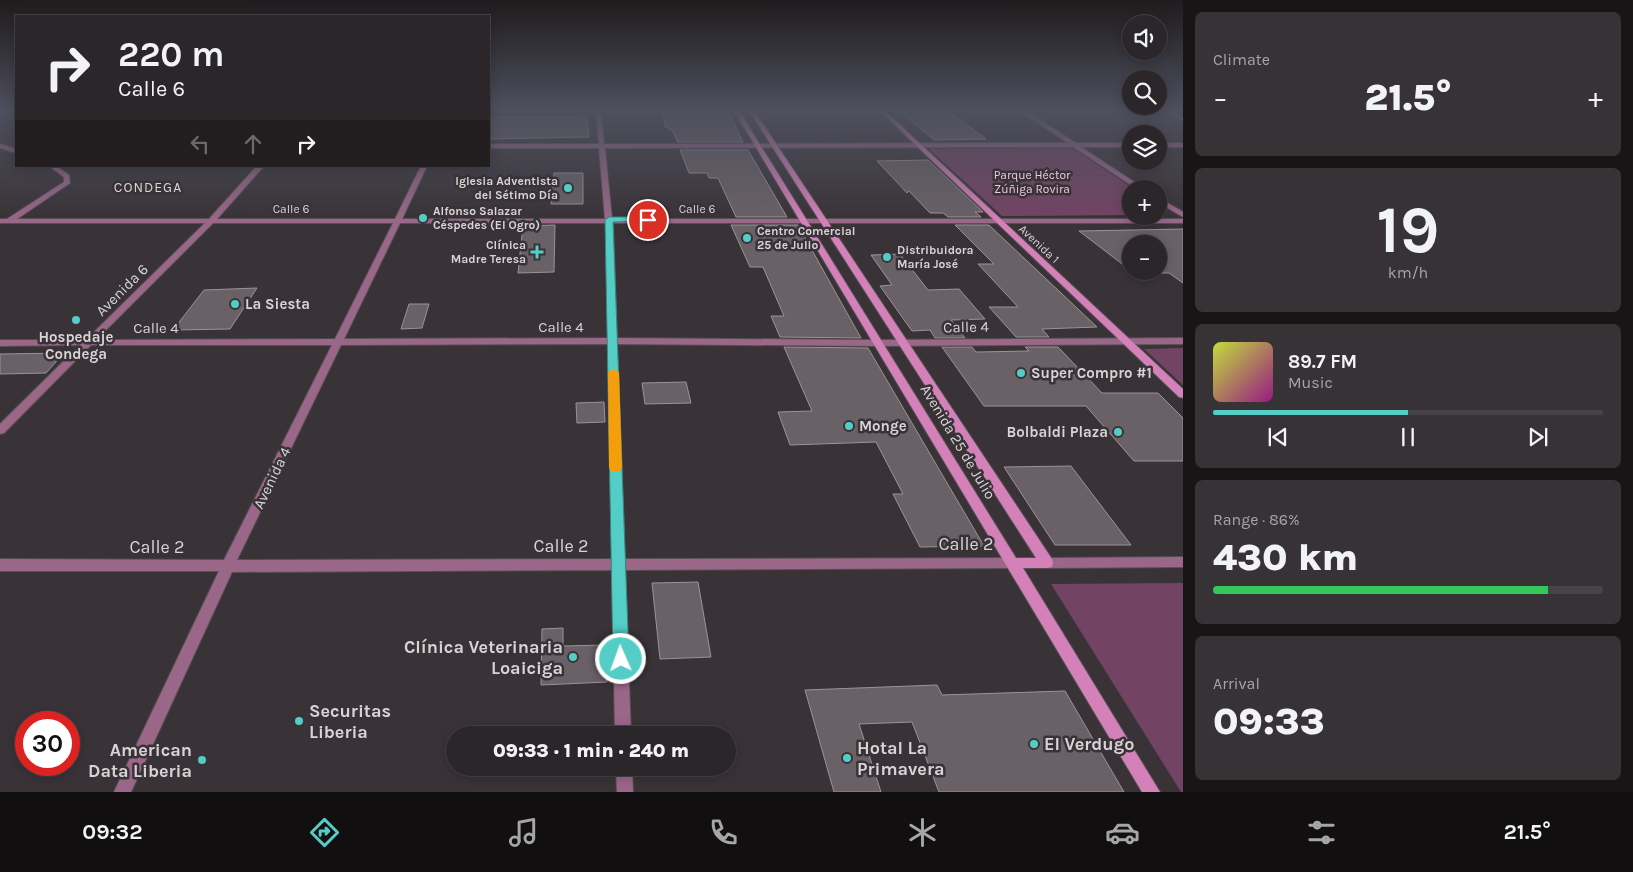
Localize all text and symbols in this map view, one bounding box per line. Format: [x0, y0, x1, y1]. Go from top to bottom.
map controls [1122, 15, 1167, 280]
button: sound [1122, 15, 1167, 60]
text: 220 m [118, 34, 225, 75]
icon: right [35, 35, 100, 100]
text: Climate [1213, 50, 1270, 69]
button: search [1122, 70, 1167, 115]
text: 21.5° [1364, 75, 1452, 120]
text: Calle 6 [118, 76, 185, 102]
text: − [1213, 81, 1228, 114]
text: + [1588, 81, 1603, 114]
button: layers [1122, 125, 1167, 170]
icon: left [186, 130, 214, 158]
icon: ahead [239, 130, 267, 158]
icon: right [292, 130, 320, 158]
park label: Parque Héctor Zúñiga Rovira [994, 168, 1071, 196]
place label: Iglesia Adventista del Sétimo Día [455, 174, 558, 202]
district label: CONDEGA [114, 179, 182, 196]
button: + [1122, 180, 1167, 225]
marker: Iglesia Adventista del Sétimo Día [562, 182, 574, 194]
text: 19 [1377, 192, 1439, 268]
pin [627, 199, 669, 241]
street label: Calle 6 [273, 202, 309, 216]
street label: Calle 6 [679, 202, 715, 216]
place label: Alfonso Salazar Céspedes (El Ogro) [433, 204, 540, 232]
icon: arrive [634, 206, 662, 234]
marker: Alfonso Salazar Céspedes (El Ogro) [417, 212, 429, 224]
street label: Avenida 1 [1016, 222, 1062, 266]
place label: Centro Comercial 25 de Julio [757, 224, 856, 252]
marker: Centro Comercial 25 de Julio [741, 232, 753, 244]
button: − [1122, 235, 1167, 280]
place label: Clínica Madre Teresa [451, 238, 526, 266]
place label: Distribuidora María José [897, 243, 974, 271]
marker: Clínica Madre Teresa [530, 245, 544, 259]
marker: Distribuidora María José [881, 251, 893, 263]
street label: Avenida 6 [92, 260, 152, 320]
text: km/h [1388, 263, 1428, 282]
place label: La Siesta [245, 295, 310, 313]
marker: La Siesta [229, 298, 241, 310]
marker: Hospedaje Condega [70, 314, 82, 326]
street label: Calle 4 [538, 318, 584, 336]
street label: Calle 4 [943, 318, 990, 336]
street label: Calle 4 [133, 319, 179, 337]
place label: Hospedaje Condega [38, 328, 114, 363]
text: 89.7 FM [1288, 351, 1357, 373]
place label: Super Compro #1 [1031, 364, 1152, 382]
marker: Super Compro #1 [1015, 367, 1027, 379]
text: Music [1288, 373, 1333, 392]
street label: Avenida 25 de Julio [917, 381, 999, 503]
place label: Monge [859, 417, 907, 435]
marker: Monge [843, 420, 855, 432]
place label: Bolbaldi Plaza [1006, 423, 1108, 441]
icon: previous [1264, 423, 1292, 451]
icon: pause [1394, 423, 1422, 451]
icon: next [1524, 423, 1552, 451]
marker: Bolbaldi Plaza [1112, 426, 1124, 438]
street label: Avenida 4 [249, 444, 295, 512]
text: Range · 86% [1213, 510, 1300, 529]
street label: Calle 2 [939, 533, 993, 555]
street label: Calle 2 [534, 535, 588, 557]
text: 430 km [1213, 535, 1358, 580]
street label: Calle 2 [130, 536, 184, 558]
position arrow [594, 632, 646, 684]
place label: Clínica Veterinaria Loaiciga [404, 636, 563, 679]
marker: Clínica Veterinaria Loaiciga [567, 651, 579, 663]
text: Arrival [1213, 674, 1260, 693]
text: 09:33 [1213, 699, 1325, 744]
place label: Securitas Liberia [309, 700, 391, 743]
speed limit sign: 30 [15, 711, 80, 776]
marker: Securitas Liberia [293, 715, 305, 727]
place label: El Verdugo [1044, 733, 1134, 755]
place label: Hotal La Primavera [857, 737, 945, 780]
marker: El Verdugo [1028, 738, 1040, 750]
place label: American Data Liberia [88, 739, 192, 782]
text: 09:33 · 1 min · 240 m [493, 740, 689, 762]
marker: Hotal La Primavera [841, 752, 853, 764]
marker: American Data Liberia [196, 754, 208, 766]
icon: directions [307, 815, 342, 850]
icon: music [506, 815, 541, 850]
icon: phone [706, 815, 741, 850]
icon: climate [905, 815, 940, 850]
icon: car [1105, 815, 1140, 850]
icon: filters [1304, 815, 1339, 850]
text: 09:32 [82, 819, 142, 845]
text: 21.5° [1504, 819, 1551, 845]

